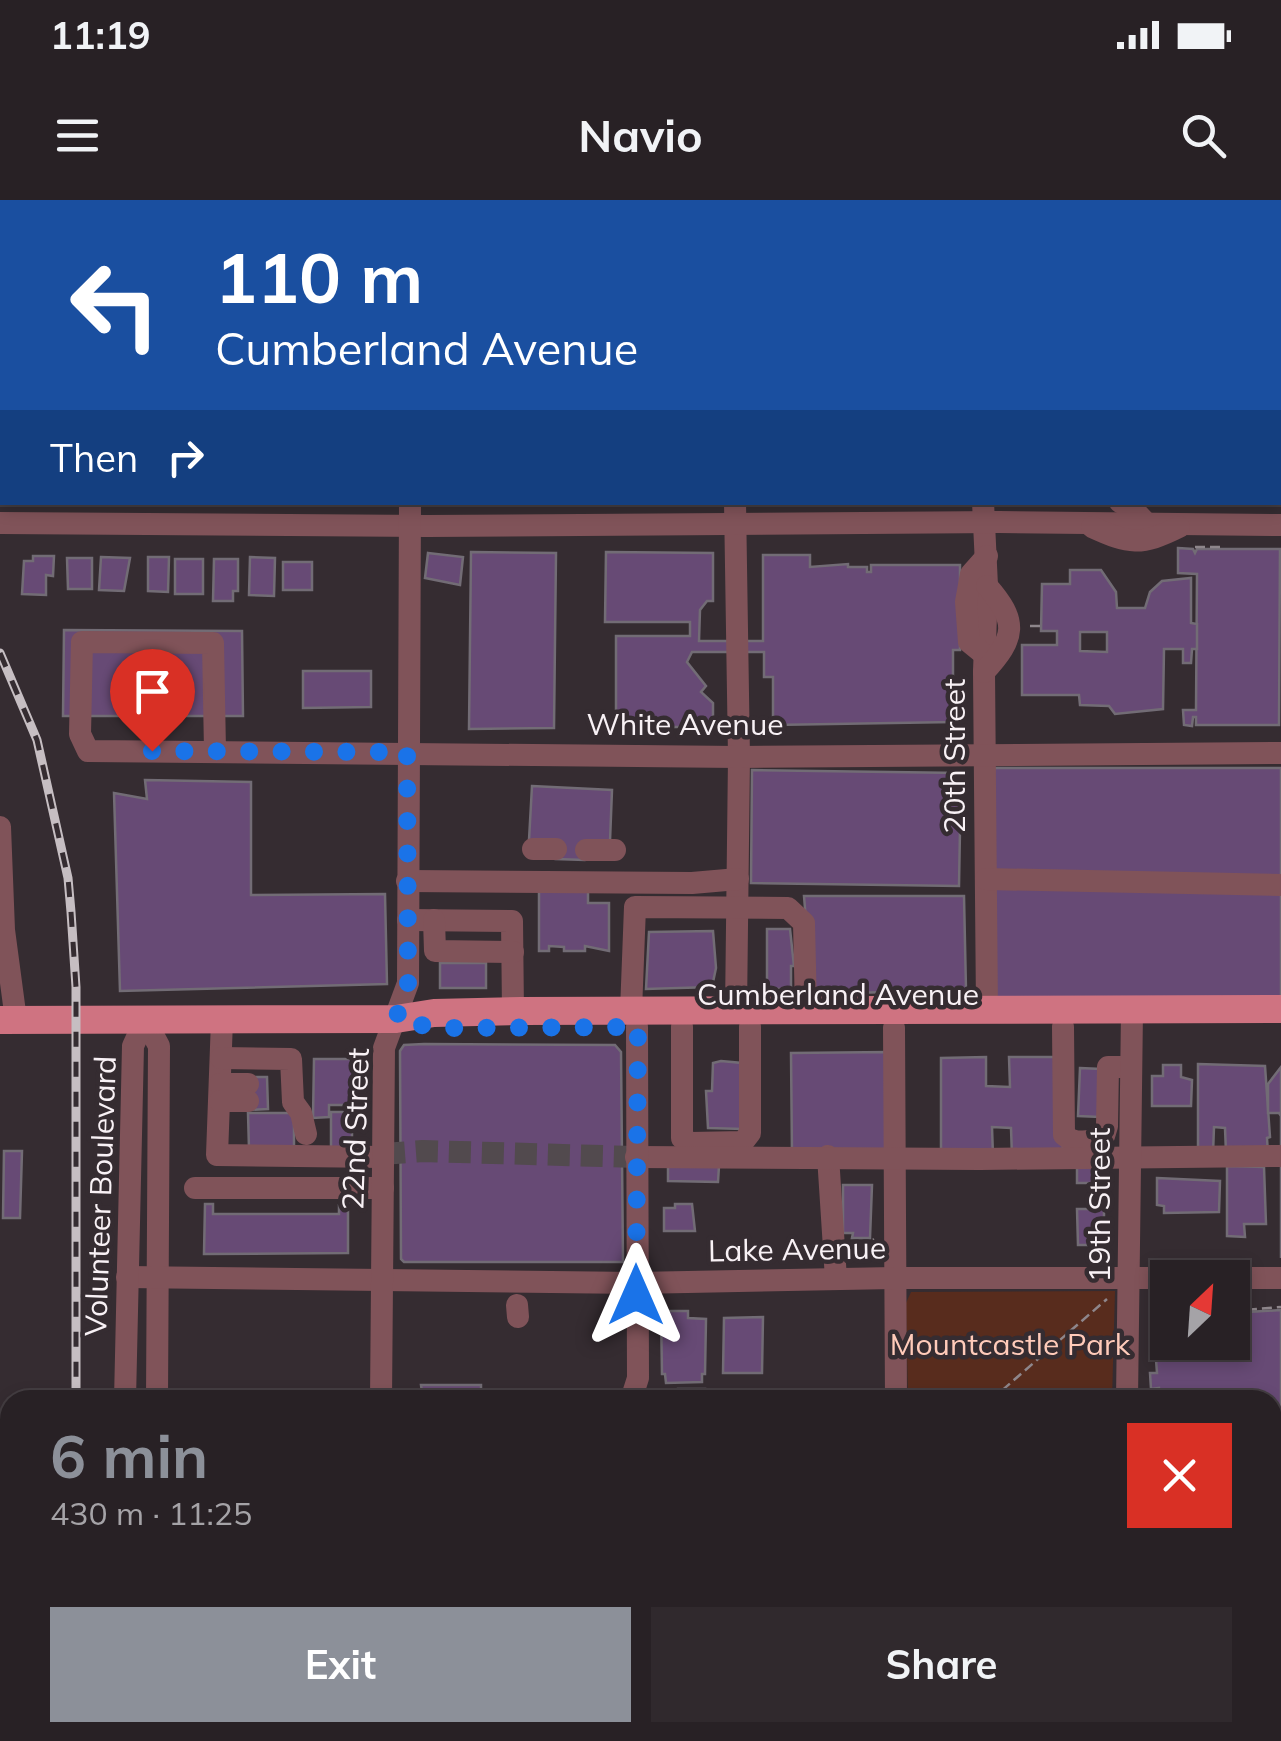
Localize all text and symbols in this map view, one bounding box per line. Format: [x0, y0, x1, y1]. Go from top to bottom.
text: 11:19 [50, 11, 151, 59]
text: Navio [578, 107, 703, 163]
icon: menu [50, 108, 105, 163]
icon: search [1176, 108, 1231, 163]
text: 110 m [215, 233, 423, 321]
icon: left [50, 240, 180, 370]
text: Cumberland Avenue [215, 320, 638, 376]
icon: right [158, 430, 213, 485]
text: Then [50, 434, 138, 482]
pin [110, 649, 195, 752]
icon: arrive [125, 664, 180, 719]
street label: 20th Street [935, 679, 973, 833]
street label: White Avenue [586, 705, 784, 743]
street label: Cumberland Avenue [697, 975, 979, 1013]
street label: 22nd Street [333, 1047, 377, 1211]
street label: Volunteer Boulevard [76, 1055, 124, 1337]
street label: 19th Street [1080, 1128, 1118, 1282]
street label: Lake Avenue [708, 1228, 886, 1270]
position arrow [584, 1243, 688, 1347]
north arrow [1150, 1260, 1250, 1360]
map controls [1150, 1260, 1250, 1360]
park label: Mountcastle Park [890, 1325, 1131, 1363]
text: 6 min [50, 1418, 208, 1493]
button: close [1127, 1423, 1232, 1528]
text: 430 m · 11:25 [50, 1493, 252, 1533]
button: Exit [50, 1607, 631, 1722]
button: Share [651, 1607, 1232, 1722]

